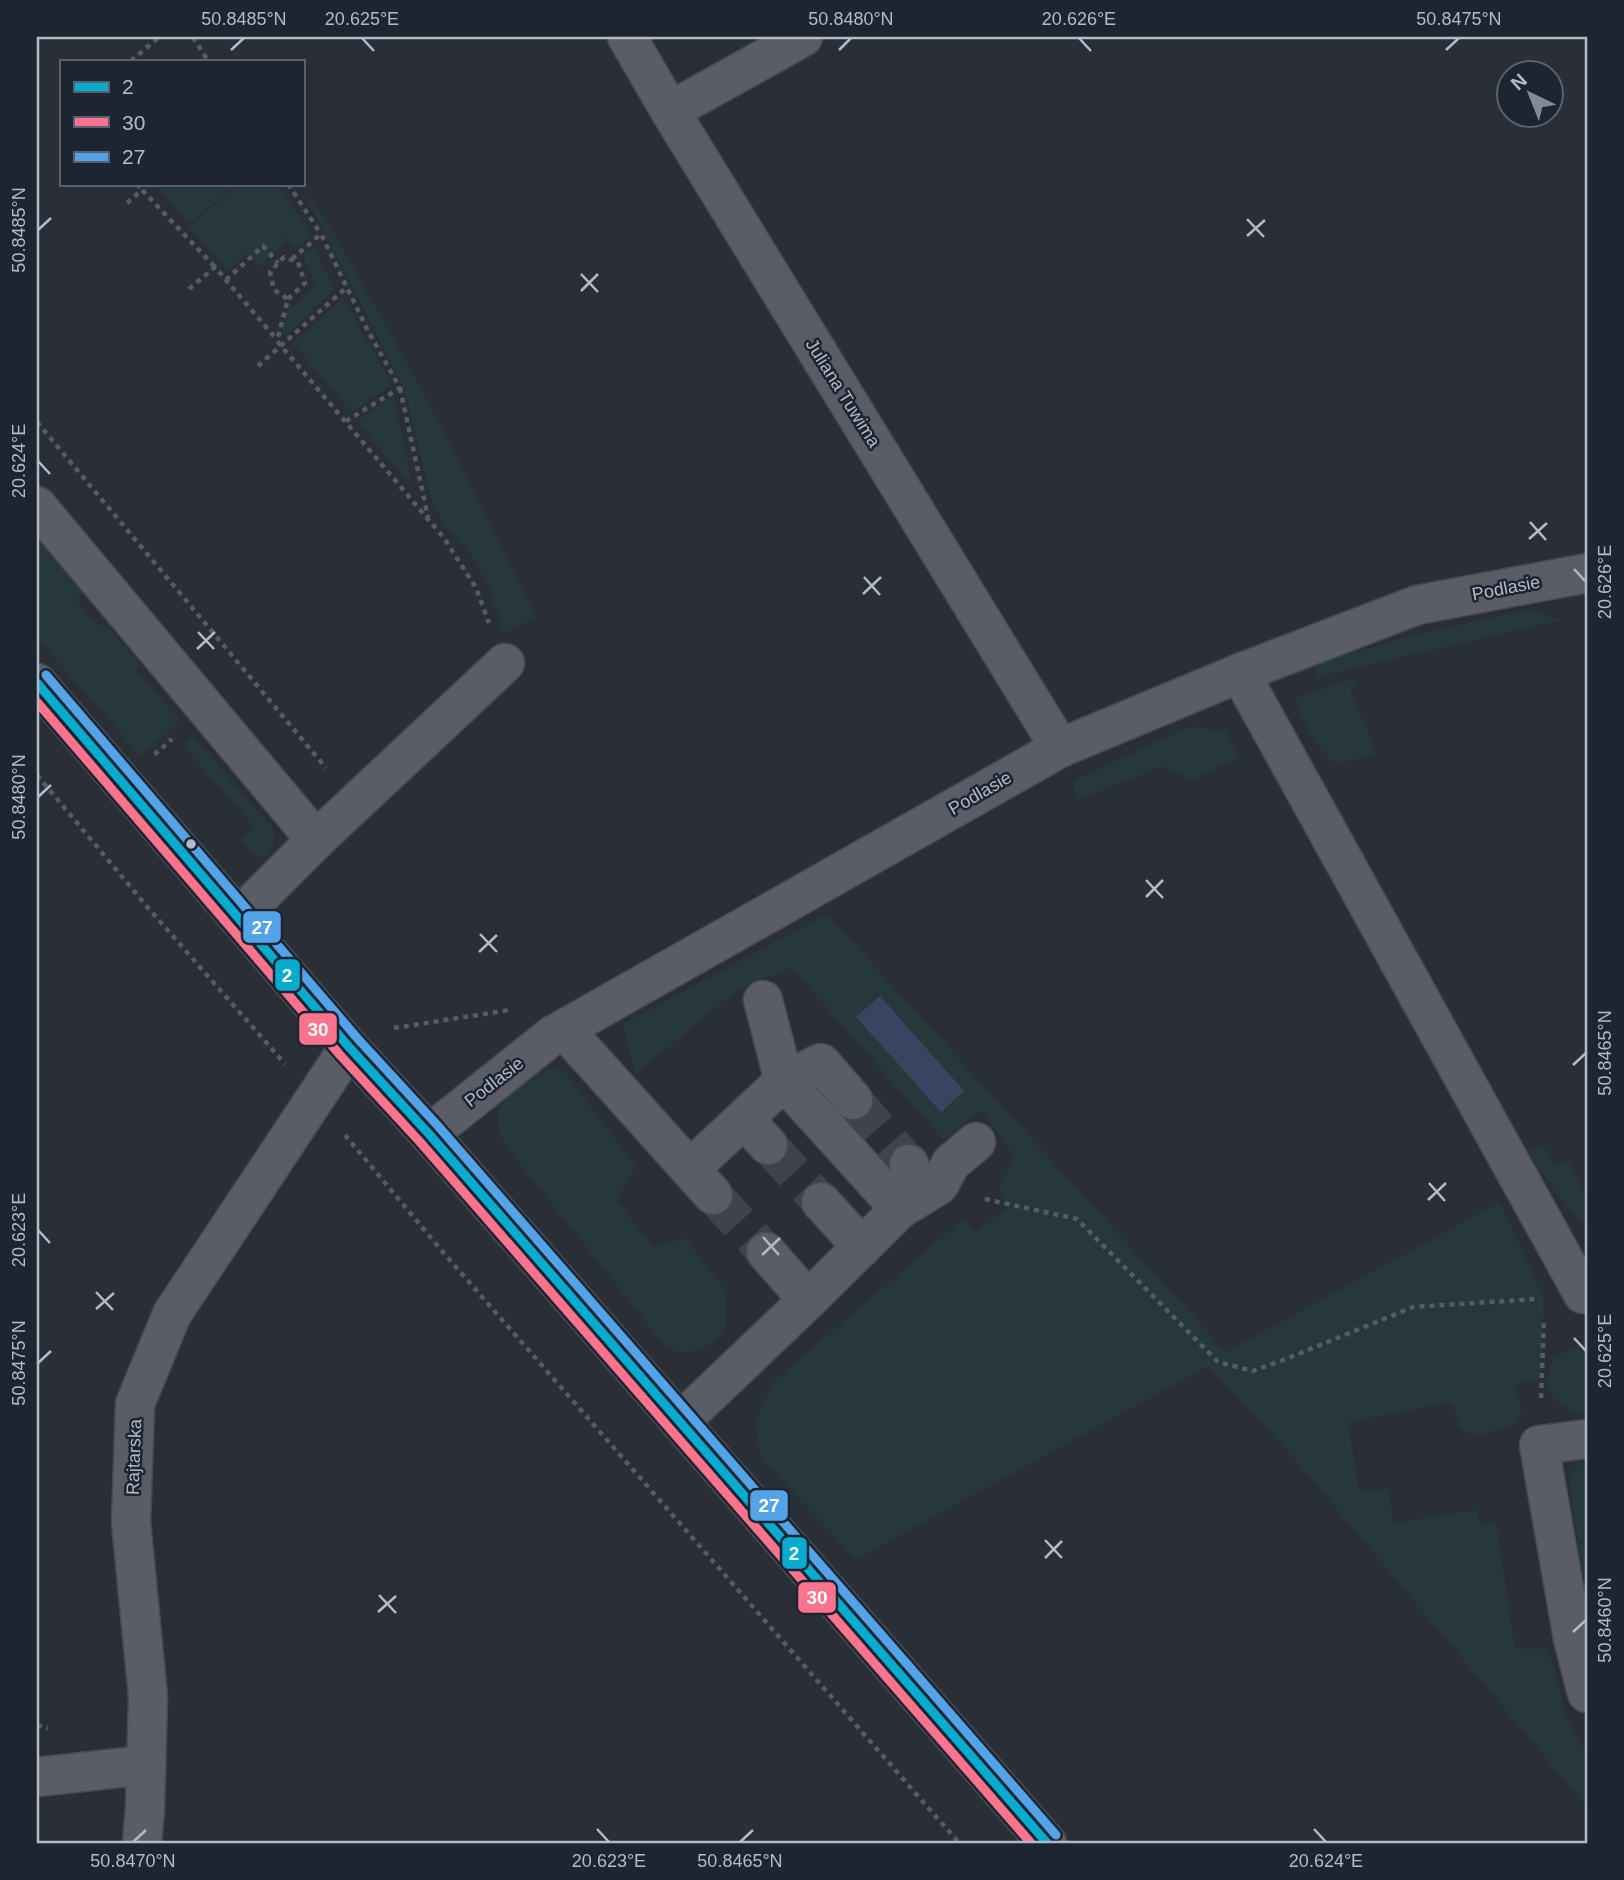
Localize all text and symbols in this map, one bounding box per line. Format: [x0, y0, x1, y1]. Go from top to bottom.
text: 50.8485°N [201, 9, 287, 29]
text: 20.625°E [325, 9, 399, 29]
text: 50.8480°N [808, 9, 894, 29]
text: 20.626°E [1042, 9, 1116, 29]
text: 50.8475°N [1416, 9, 1502, 29]
legend [60, 60, 304, 186]
north arrow [1494, 60, 1564, 130]
text: N [1507, 70, 1531, 94]
text: 2 [122, 75, 134, 98]
text: 30 [122, 111, 145, 134]
text: 27 [122, 145, 145, 168]
text: 50.8485°N [9, 187, 29, 273]
street label: Juliana Tuwima [802, 335, 885, 452]
text: 20.624°E [9, 424, 29, 498]
text: 20.626°E [1595, 545, 1615, 619]
street label: Podlasie [1470, 572, 1542, 604]
text: 50.8480°N [9, 754, 29, 840]
street label: Podlasie [945, 767, 1015, 819]
unlabelled marker [184, 837, 198, 851]
line badge: 27 [242, 910, 282, 944]
text: 27 [251, 917, 273, 938]
line badge: 2 [274, 958, 301, 992]
text: 2 [282, 965, 292, 986]
text: 50.8465°N [1595, 1010, 1615, 1096]
line badge: 30 [298, 1012, 338, 1046]
text: 30 [307, 1019, 329, 1040]
street label: Podlasie [461, 1053, 527, 1111]
text: 20.623°E [9, 1193, 29, 1267]
text: 20.625°E [1595, 1314, 1615, 1388]
text: 50.8475°N [9, 1320, 29, 1406]
street label: Rajtarska [123, 1418, 145, 1495]
line badge: 27 [749, 1489, 789, 1522]
text: 27 [758, 1495, 780, 1516]
line badge: 2 [781, 1536, 808, 1570]
text: 2 [789, 1543, 799, 1564]
text: 50.8460°N [1595, 1577, 1615, 1663]
line badge: 30 [797, 1581, 837, 1614]
text: 30 [806, 1587, 828, 1608]
text: 50.8470°N [90, 1851, 176, 1871]
text: 20.623°E [572, 1851, 646, 1871]
text: 50.8465°N [697, 1851, 783, 1871]
text: 20.624°E [1289, 1851, 1363, 1871]

